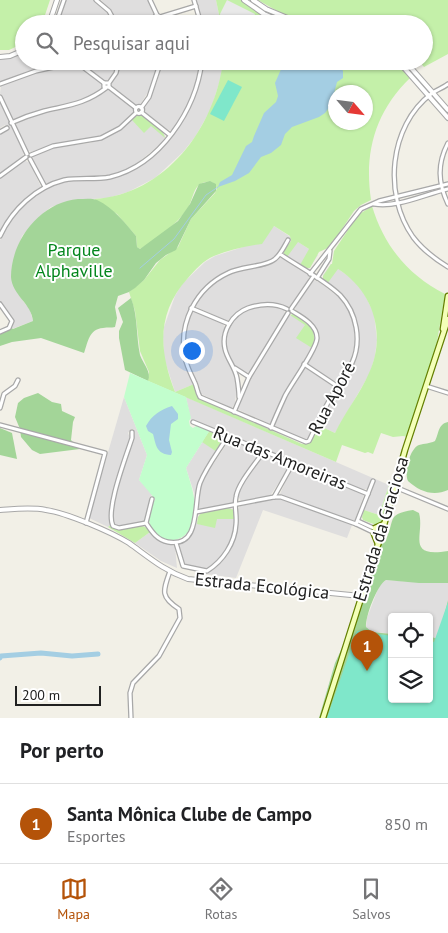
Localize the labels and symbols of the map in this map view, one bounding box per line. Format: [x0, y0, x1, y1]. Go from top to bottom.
north arrow [328, 85, 373, 130]
park label: Parque Alphaville [35, 238, 113, 282]
your location [179, 338, 205, 364]
street label: Rua Aporé [303, 358, 360, 438]
street label: Rua das Amoreiras [210, 420, 350, 495]
street label: Estrada da Graciosa [348, 454, 414, 604]
street label: Estrada Ecológica [194, 567, 331, 604]
pin: 1 [351, 630, 383, 671]
scale bar [15, 683, 101, 706]

